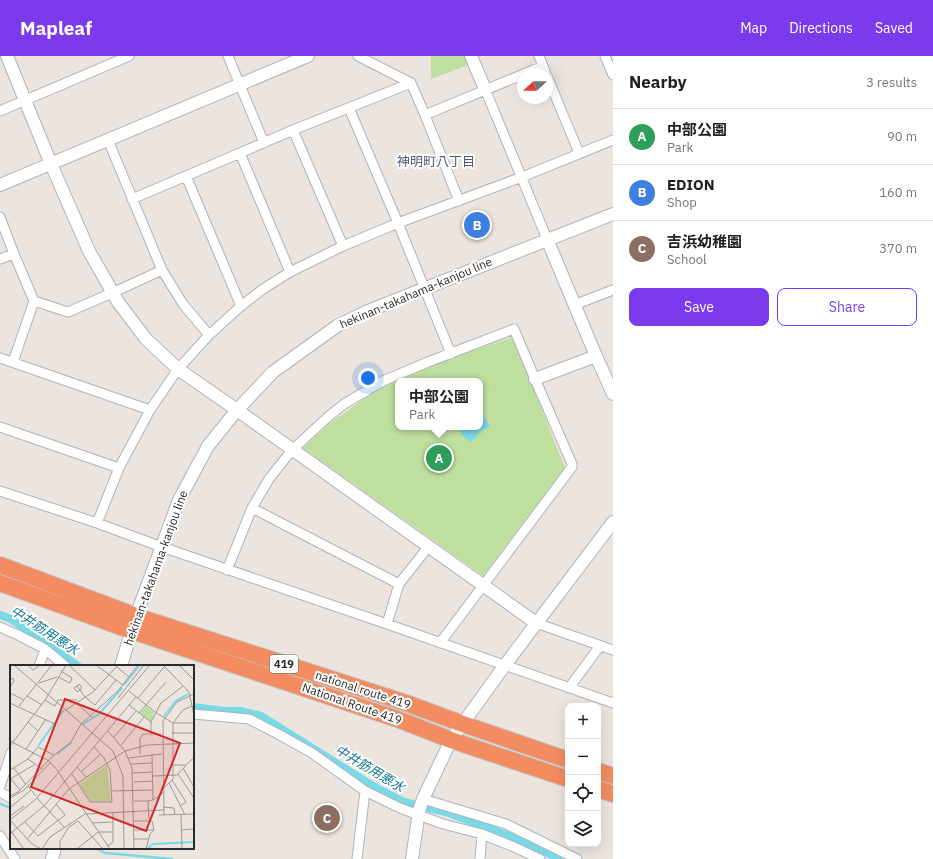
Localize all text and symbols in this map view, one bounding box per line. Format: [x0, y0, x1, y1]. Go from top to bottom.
text: Mapleaf [20, 16, 92, 40]
text: Map [740, 19, 767, 37]
text: Directions [789, 19, 853, 37]
text: Saved [875, 19, 913, 37]
north arrow [517, 68, 553, 104]
text: Nearby [629, 71, 687, 93]
text: 3 results [866, 74, 917, 91]
text: 中部公園 [667, 120, 727, 139]
text: A [638, 128, 646, 145]
text: 90 m [887, 128, 917, 145]
text: Park [667, 139, 693, 156]
district label: 神明町八丁目 [397, 153, 475, 170]
text: EDION [667, 175, 715, 194]
text: B [638, 184, 646, 201]
text: 160 m [879, 184, 917, 201]
text: Shop [667, 194, 697, 211]
pin: B [464, 210, 490, 240]
text: 吉浜幼稚園 [667, 232, 742, 251]
text: C [638, 240, 646, 257]
text: 370 m [879, 240, 917, 257]
text: School [667, 251, 707, 268]
street label: hekinan-takahama-kanjou line [337, 253, 495, 332]
button: Save [629, 288, 769, 326]
button: Share [777, 288, 917, 326]
your location [358, 368, 378, 388]
popup [395, 378, 483, 430]
text: 中部公園 [409, 387, 469, 406]
text: Park [409, 406, 435, 423]
pin: A [426, 443, 452, 473]
street label: hekinan-takahama-kanjou line [120, 488, 191, 648]
water label: 中井筋用悪水 [7, 602, 84, 660]
road number: 419 [270, 655, 298, 673]
inset map [10, 665, 194, 849]
street label: national route 419 [313, 667, 413, 712]
street label: National Route 419 [300, 679, 404, 728]
map controls [565, 703, 601, 847]
button: + [565, 703, 601, 739]
button: − [565, 739, 601, 775]
water label: 中井筋用悪水 [332, 741, 409, 797]
button: locate [565, 775, 601, 811]
pin: C [314, 803, 340, 833]
button: layers [565, 811, 601, 847]

